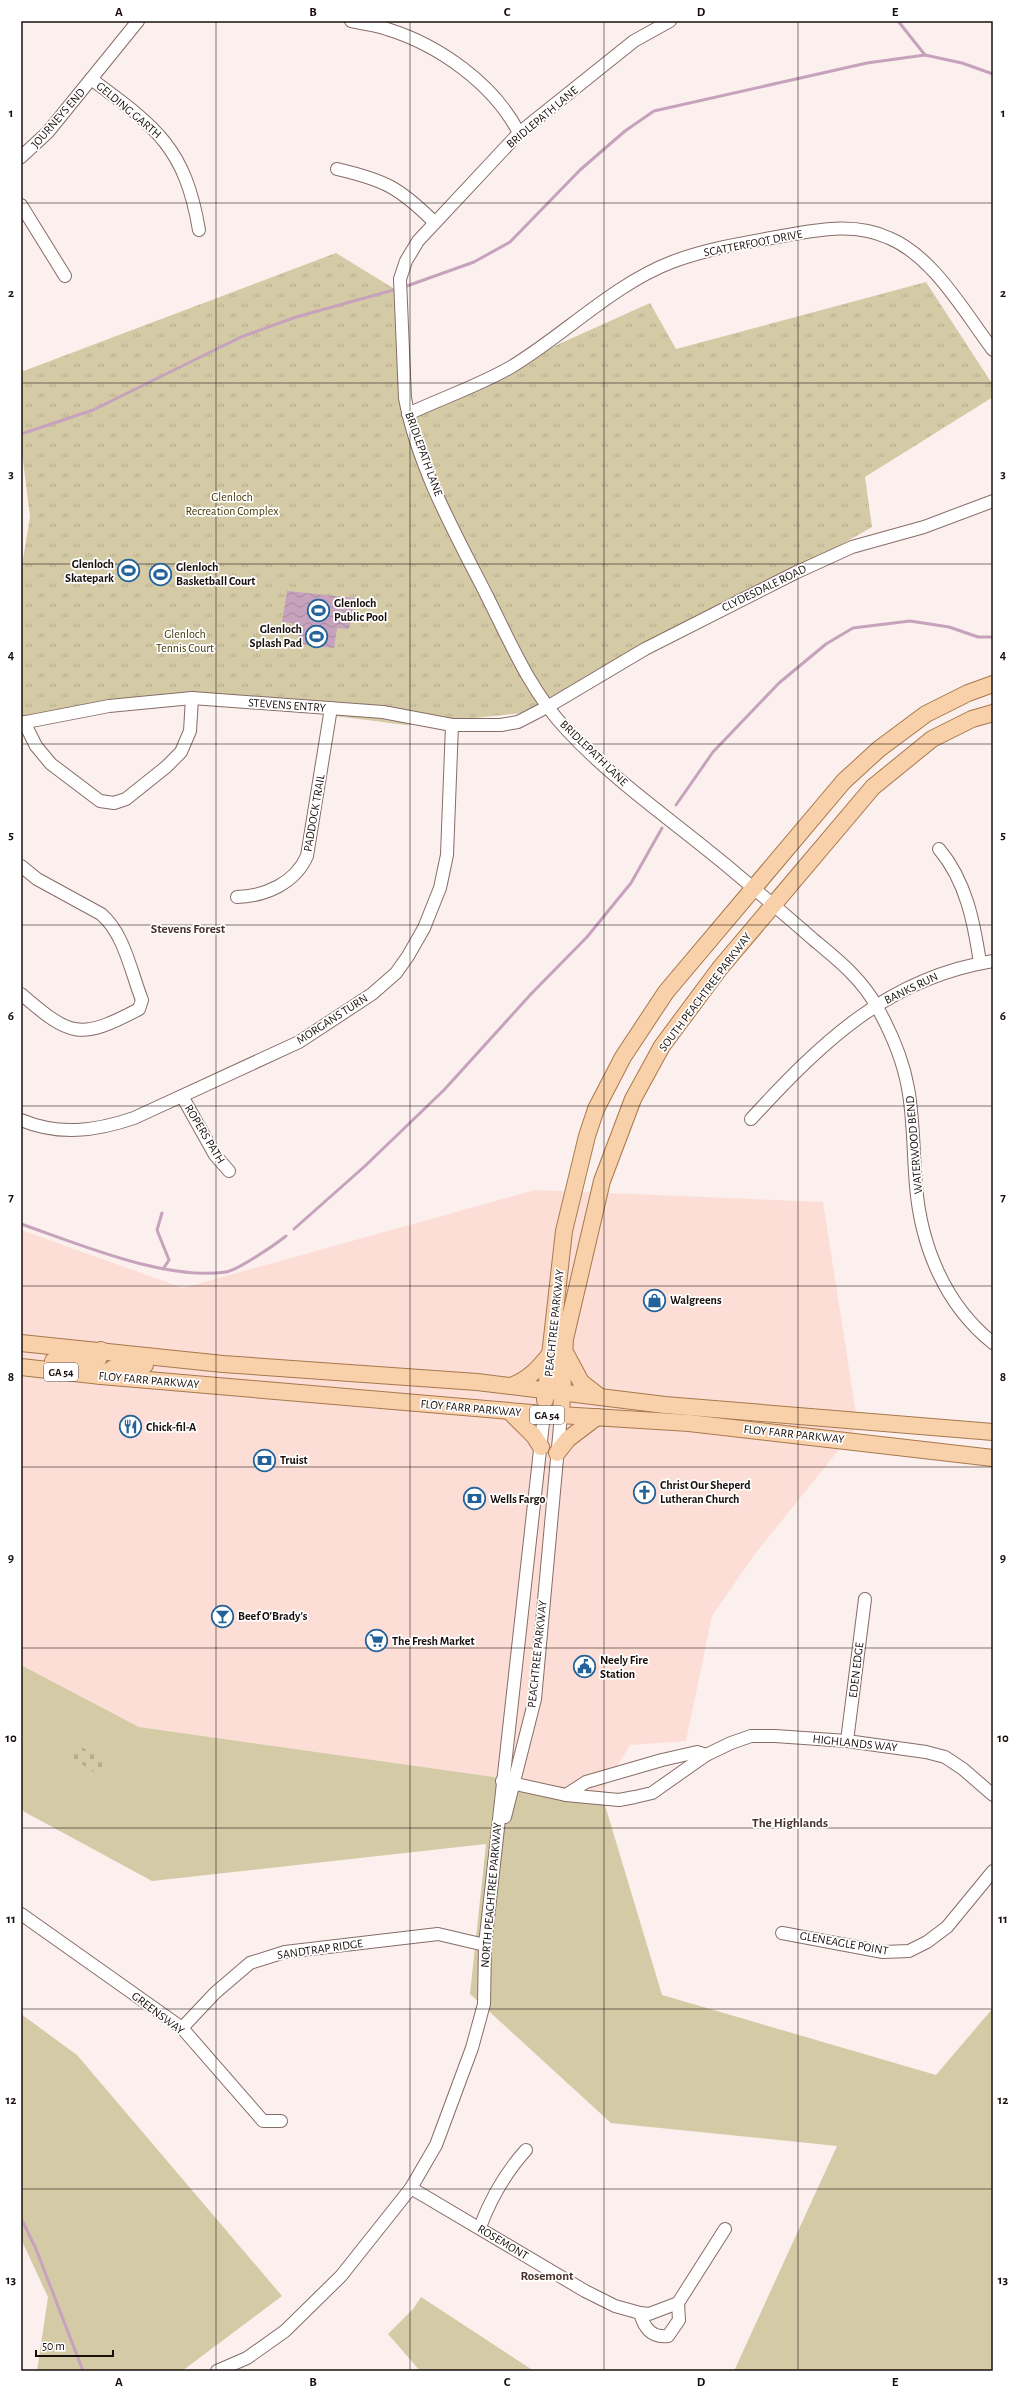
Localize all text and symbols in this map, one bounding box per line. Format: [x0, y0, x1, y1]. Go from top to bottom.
text: A [115, 6, 123, 19]
text: B [309, 6, 317, 19]
text: C [504, 6, 511, 19]
text: D [697, 6, 706, 19]
text: E [892, 6, 899, 19]
street label: GELDING GARTH [94, 80, 164, 140]
street label: BRIDLEPATH LANE [504, 84, 580, 150]
street label: JOURNEYS END [29, 86, 87, 150]
text: 1 [9, 107, 13, 120]
text: 1 [1001, 107, 1005, 120]
street label: SCATTERFOOT DRIVE [703, 228, 804, 258]
text: 2 [8, 287, 14, 300]
text: 2 [1000, 287, 1006, 300]
street label: BRIDLEPATH LANE [403, 410, 445, 498]
text: 3 [8, 468, 14, 481]
text: 3 [1000, 468, 1006, 481]
park label: Glenloch Recreation Complex [185, 491, 279, 517]
place label: Glenloch Skatepark [65, 558, 114, 584]
sports icon: Glenloch Skatepark [116, 558, 142, 584]
sports icon: Glenloch Basketball Court [147, 561, 173, 587]
place label: Glenloch Basketball Court [176, 561, 255, 587]
street label: CLYDESDALE ROAD [720, 562, 808, 614]
sports icon: Glenloch Public Pool [305, 597, 331, 623]
place label: Glenloch Public Pool [334, 597, 387, 623]
place label: Glenloch Splash Pad [250, 623, 303, 649]
sports icon: Glenloch Splash Pad [304, 623, 330, 649]
park label: Glenloch Tennis Court [156, 628, 214, 654]
text: 4 [8, 649, 15, 662]
text: 4 [1000, 649, 1007, 662]
street label: STEVENS ENTRY [248, 696, 327, 714]
street label: BRIDLEPATH LANE [558, 718, 630, 788]
street label: PADDOCK TRAIL [301, 773, 327, 853]
text: 5 [8, 829, 14, 842]
text: 5 [1000, 829, 1006, 842]
district label: Stevens Forest [151, 923, 226, 936]
street label: SOUTH PEACHTREE PARKWAY [657, 930, 754, 1054]
street label: BANKS RUN [882, 970, 940, 1006]
street label: MORGANS TURN [294, 992, 370, 1046]
text: 6 [8, 1010, 14, 1023]
text: 6 [1000, 1010, 1006, 1023]
street label: WATERWOOD BEND [904, 1095, 924, 1195]
street label: ROPERS PATH [183, 1102, 227, 1166]
text: 7 [8, 1191, 14, 1204]
text: 7 [1000, 1191, 1006, 1204]
street label: PEACHTREE PARKWAY [542, 1268, 566, 1377]
shop icon: Walgreens [642, 1287, 668, 1313]
place label: Walgreens [670, 1294, 722, 1306]
road number: GA 54 [44, 1363, 78, 1381]
street label: FLOY FARR PARKWAY [98, 1370, 201, 1390]
text: 8 [8, 1371, 14, 1384]
text: 8 [1000, 1371, 1006, 1384]
street label: FLOY FARR PARKWAY [420, 1398, 523, 1418]
road number: GA 54 [530, 1406, 564, 1424]
restaurant icon: Chick-fil-A [118, 1414, 144, 1440]
place label: Chick-fil-A [146, 1421, 197, 1433]
street label: FLOY FARR PARKWAY [743, 1423, 846, 1445]
bank icon: Truist [251, 1447, 277, 1473]
place label: Truist [280, 1454, 308, 1466]
church icon: Christ Our Sheperd Lutheran Church [632, 1479, 658, 1505]
place label: Christ Our Sheperd Lutheran Church [660, 1479, 751, 1505]
bank icon: Wells Fargo [462, 1486, 488, 1512]
place label: Wells Fargo [490, 1493, 546, 1505]
text: 9 [8, 1552, 14, 1565]
text: 9 [1000, 1552, 1006, 1565]
street label: PEACHTREE PARKWAY [525, 1599, 549, 1708]
bar icon: Beef O'Brady's [209, 1603, 235, 1629]
place label: Beef O'Brady's [238, 1610, 308, 1623]
supermarket icon: The Fresh Market [364, 1628, 390, 1654]
place label: The Fresh Market [392, 1635, 474, 1647]
street label: EDEN EDGE [847, 1641, 865, 1699]
public building icon: Neely Fire Station [571, 1654, 597, 1680]
place label: Neely Fire Station [600, 1654, 648, 1680]
text: 10 [5, 1732, 17, 1745]
text: 10 [997, 1732, 1009, 1745]
street label: HIGHLANDS WAY [812, 1733, 899, 1753]
district label: The Highlands [752, 1817, 828, 1830]
street label: NORTH PEACHTREE PARKWAY [479, 1821, 503, 1968]
text: 11 [6, 1913, 16, 1926]
text: 11 [998, 1913, 1008, 1926]
street label: GLENEAGLE POINT [799, 1929, 889, 1957]
street label: SANDTRAP RIDGE [276, 1937, 364, 1961]
street label: GREENSWAY [129, 1989, 187, 2037]
text: 12 [6, 2094, 16, 2107]
text: 12 [998, 2094, 1008, 2107]
street label: ROSEMONT [476, 2222, 530, 2262]
district label: Rosemont [521, 2270, 574, 2283]
text: 13 [6, 2274, 17, 2287]
text: 13 [998, 2274, 1009, 2287]
scale bar [36, 2332, 113, 2358]
text: 50 m [42, 2340, 65, 2352]
text: A [115, 2376, 123, 2389]
text: B [309, 2376, 317, 2389]
text: C [504, 2376, 511, 2389]
text: D [697, 2376, 706, 2389]
text: E [892, 2376, 899, 2389]

